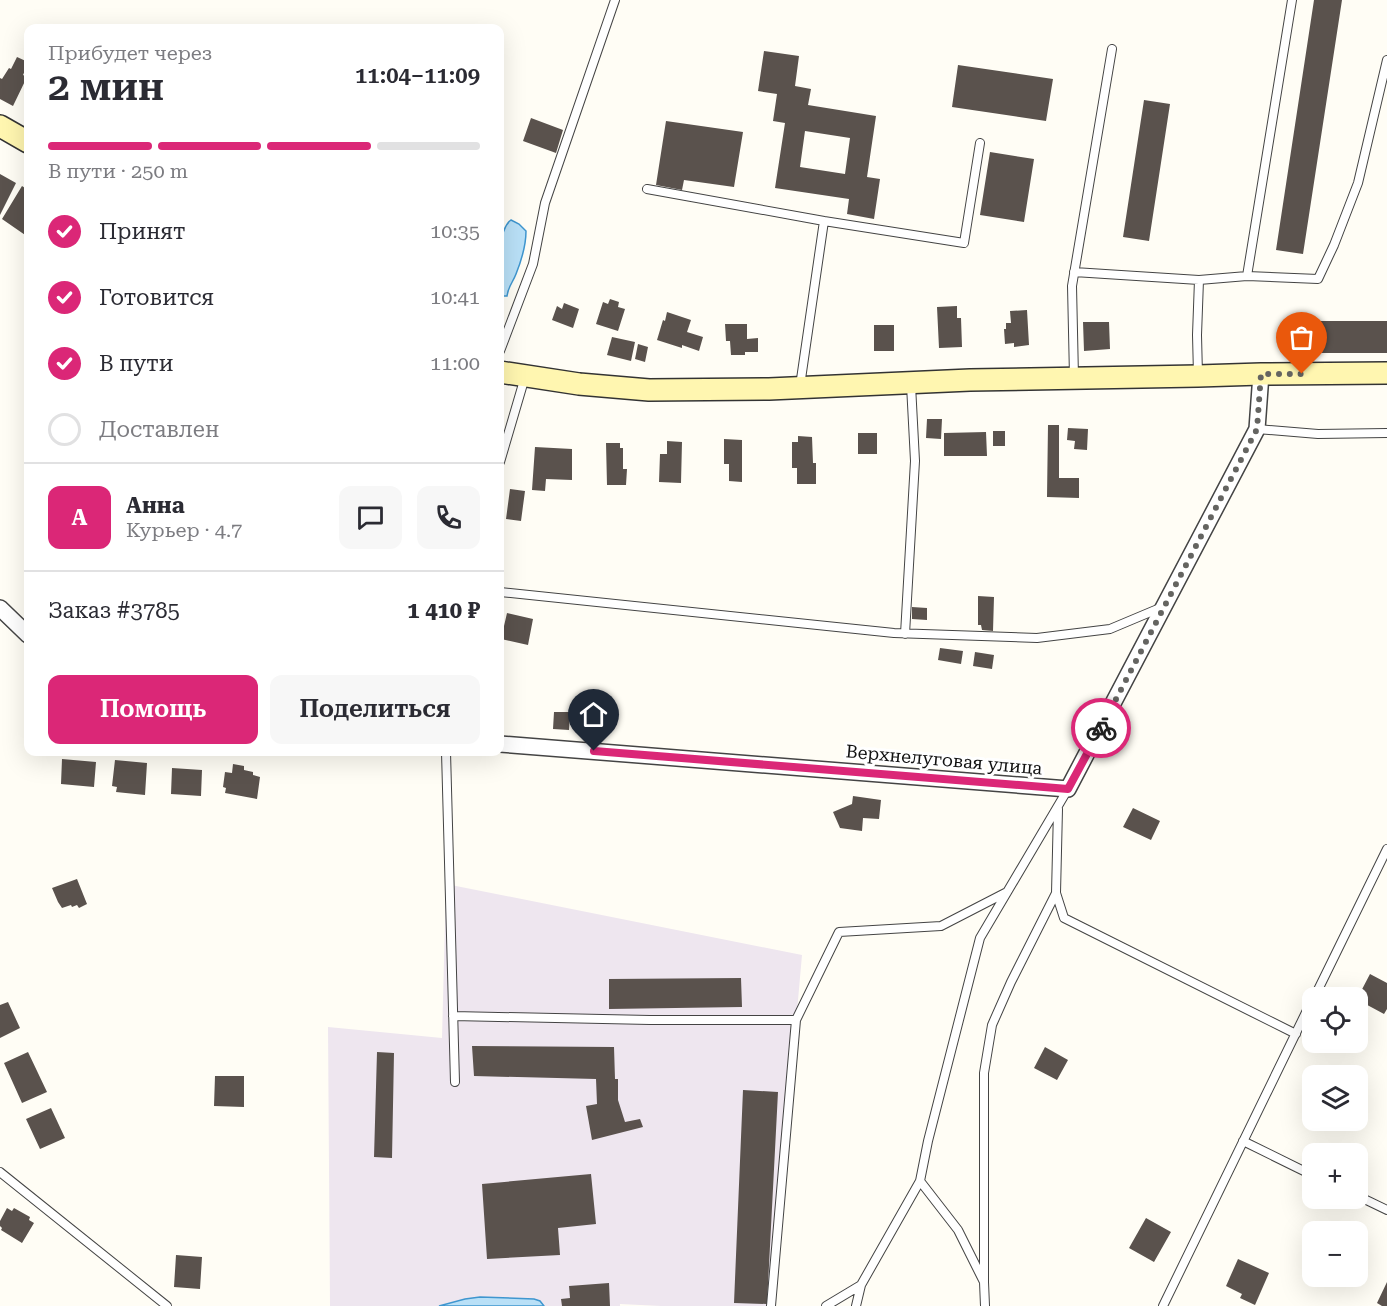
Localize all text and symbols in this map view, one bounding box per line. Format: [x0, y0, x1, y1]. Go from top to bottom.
text: Прибудет через [48, 41, 212, 65]
text: 11:04–11:09 [355, 63, 480, 88]
text: 2 мин [48, 64, 164, 110]
text: В пути · 250 m [48, 159, 188, 183]
icon: check [48, 215, 81, 248]
text: Принят [99, 219, 186, 244]
text: 10:35 [430, 219, 480, 243]
icon: check [48, 281, 81, 314]
text: Готовится [99, 285, 214, 310]
text: 10:41 [430, 285, 480, 309]
pin [1276, 312, 1327, 374]
icon: bag [1285, 321, 1318, 354]
icon: check [48, 347, 81, 380]
text: В пути [99, 351, 174, 376]
text: 11:00 [430, 351, 480, 375]
text: Доставлен [99, 417, 219, 442]
button: chat [339, 486, 402, 549]
button: phone [417, 486, 480, 549]
text: Анна [126, 493, 185, 518]
text: А [72, 505, 87, 530]
text: Курьер · 4.7 [126, 518, 242, 542]
text: Заказ #3785 [48, 598, 180, 623]
text: 1 410 ₽ [407, 598, 480, 623]
button: Помощь [48, 675, 258, 744]
button: Поделиться [270, 675, 480, 744]
pin [568, 689, 619, 751]
icon: home [577, 698, 610, 731]
courier [1071, 698, 1131, 758]
icon: bike [1085, 712, 1118, 745]
street label: Верхнелуговая улица [845, 740, 1044, 779]
map controls [1302, 987, 1368, 1287]
button: locate [1302, 987, 1368, 1053]
button: layers [1302, 1065, 1368, 1131]
button: + [1302, 1143, 1368, 1209]
button: − [1302, 1221, 1368, 1287]

